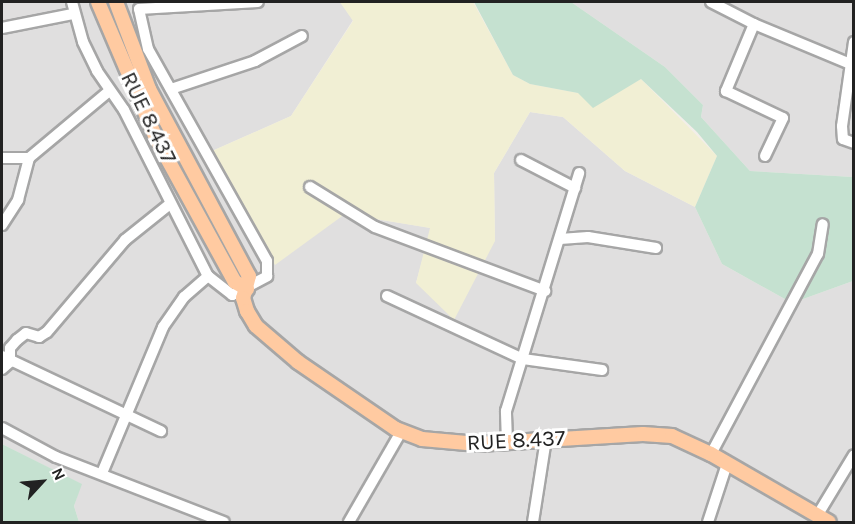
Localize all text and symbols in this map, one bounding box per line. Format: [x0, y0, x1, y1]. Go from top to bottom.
street label: RUE 8.437 [115, 68, 181, 168]
street label: RUE 8.437 [466, 425, 566, 457]
north arrow [12, 452, 72, 512]
text: N [48, 465, 70, 483]

